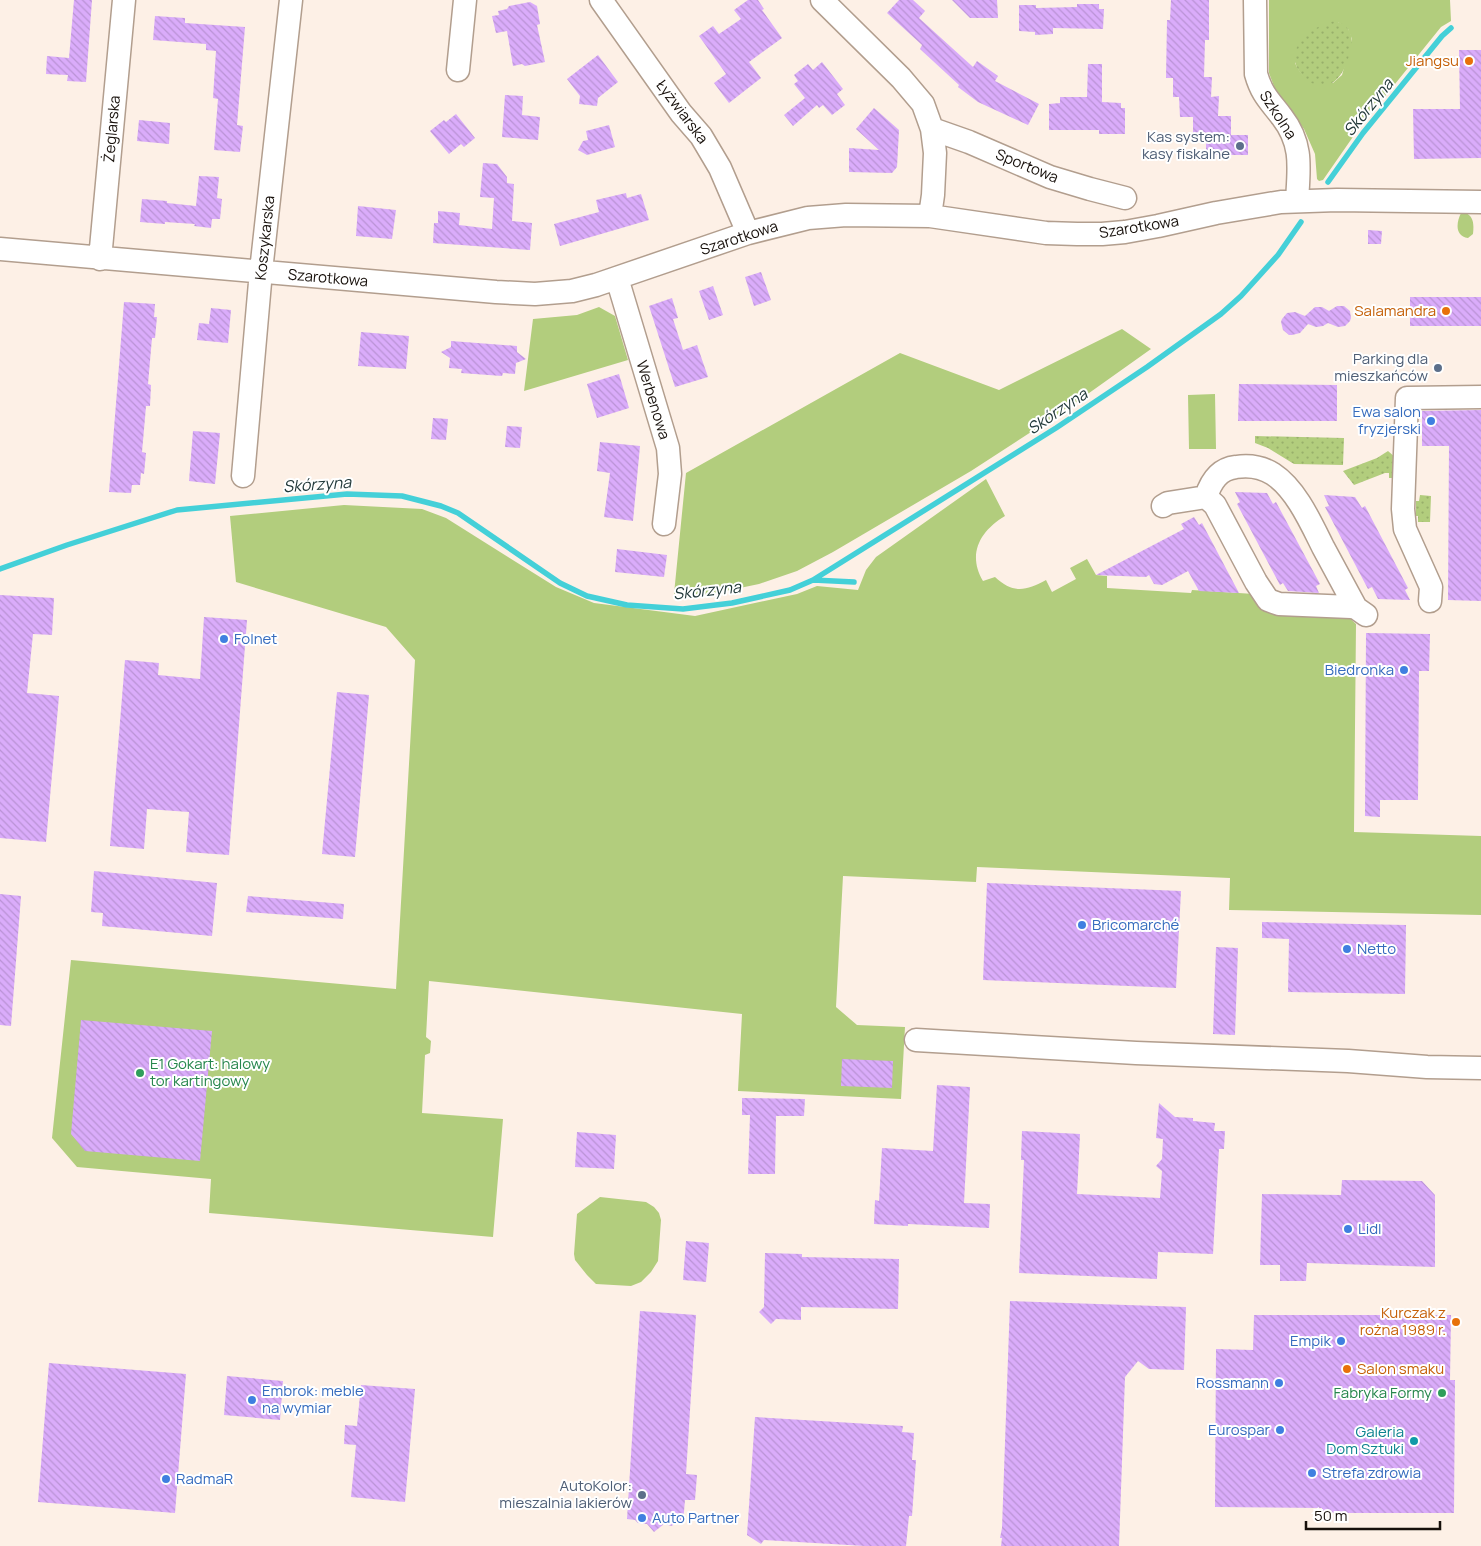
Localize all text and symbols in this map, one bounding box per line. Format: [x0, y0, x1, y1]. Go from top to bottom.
place label: Jiangsu [1406, 50, 1459, 71]
marker: Jiangsu [1463, 55, 1475, 67]
water label: Skórzyna [1338, 73, 1399, 140]
street label: Łyżwiarska [651, 75, 713, 148]
street label: Szkolna [1255, 86, 1302, 143]
street label: Żeglarska [98, 94, 125, 163]
place label: Kas system: kasy fiskalne [1142, 126, 1230, 164]
marker: Kas system: kasy fiskalne [1234, 140, 1246, 152]
street label: Sportowa [993, 143, 1062, 188]
street label: Koszykarska [250, 195, 279, 281]
street label: Szarotkowa [1098, 210, 1180, 243]
street label: Szarotkowa [697, 215, 780, 260]
street label: Szarotkowa [287, 264, 369, 291]
place label: Salamandra [1354, 300, 1436, 321]
marker: Salamandra [1440, 305, 1452, 317]
place label: Parking dla mieszkańców [1334, 348, 1428, 386]
street label: Werbenowa [632, 358, 675, 442]
marker: Parking dla mieszkańców [1432, 362, 1444, 374]
water label: Skórzyna [1023, 382, 1092, 439]
place label: Ewa salon fryzjerski [1353, 401, 1421, 439]
marker: Ewa salon fryzjerski [1425, 415, 1437, 427]
water label: Skórzyna [282, 471, 353, 497]
water label: Skórzyna [672, 575, 743, 604]
place label: Folnet [234, 628, 277, 649]
marker: Folnet [218, 633, 230, 645]
place label: Biedronka [1325, 659, 1394, 680]
marker: Biedronka [1398, 664, 1410, 676]
place label: Bricomarché [1092, 914, 1180, 935]
marker: Bricomarché [1076, 919, 1088, 931]
place label: Netto [1357, 938, 1396, 959]
marker: Netto [1341, 943, 1353, 955]
place label: E1 Gokart: halowy tor kartingowy [150, 1053, 270, 1091]
marker: E1 Gokart: halowy tor kartingowy [134, 1067, 146, 1079]
place label: Lidl [1358, 1218, 1382, 1239]
marker: Lidl [1342, 1223, 1354, 1235]
place label: Kurczak z rożna 1989 r. [1360, 1302, 1446, 1340]
marker: Kurczak z rożna 1989 r. [1450, 1316, 1462, 1328]
place label: Empik [1290, 1330, 1332, 1351]
marker: Empik [1335, 1335, 1347, 1347]
place label: Salon smaku [1357, 1358, 1444, 1379]
marker: Salon smaku [1341, 1363, 1353, 1375]
place label: Rossmann [1196, 1372, 1269, 1393]
marker: Rossmann [1273, 1377, 1285, 1389]
place label: Embrok: meble na wymiar [262, 1380, 364, 1418]
place label: Fabryka Formy [1334, 1382, 1432, 1403]
marker: Fabryka Formy [1436, 1387, 1448, 1399]
marker: Embrok: meble na wymiar [246, 1394, 258, 1406]
place label: Eurospar [1208, 1419, 1271, 1440]
place label: Galeria Dom Sztuki [1326, 1421, 1404, 1459]
marker: Eurospar [1274, 1424, 1286, 1436]
marker: Galeria Dom Sztuki [1408, 1435, 1420, 1447]
place label: Strefa zdrowia [1322, 1462, 1421, 1483]
marker: Strefa zdrowia [1306, 1467, 1318, 1479]
place label: RadmaR [176, 1468, 233, 1489]
marker: RadmaR [160, 1473, 172, 1485]
place label: AutoKolor: mieszalnia lakierów [499, 1475, 632, 1513]
marker: AutoKolor: mieszalnia lakierów [636, 1489, 648, 1501]
scale bar [1306, 1498, 1440, 1530]
text: 50 m [1314, 1505, 1348, 1526]
place label: Auto Partner [652, 1507, 740, 1528]
marker: Auto Partner [636, 1512, 648, 1524]

